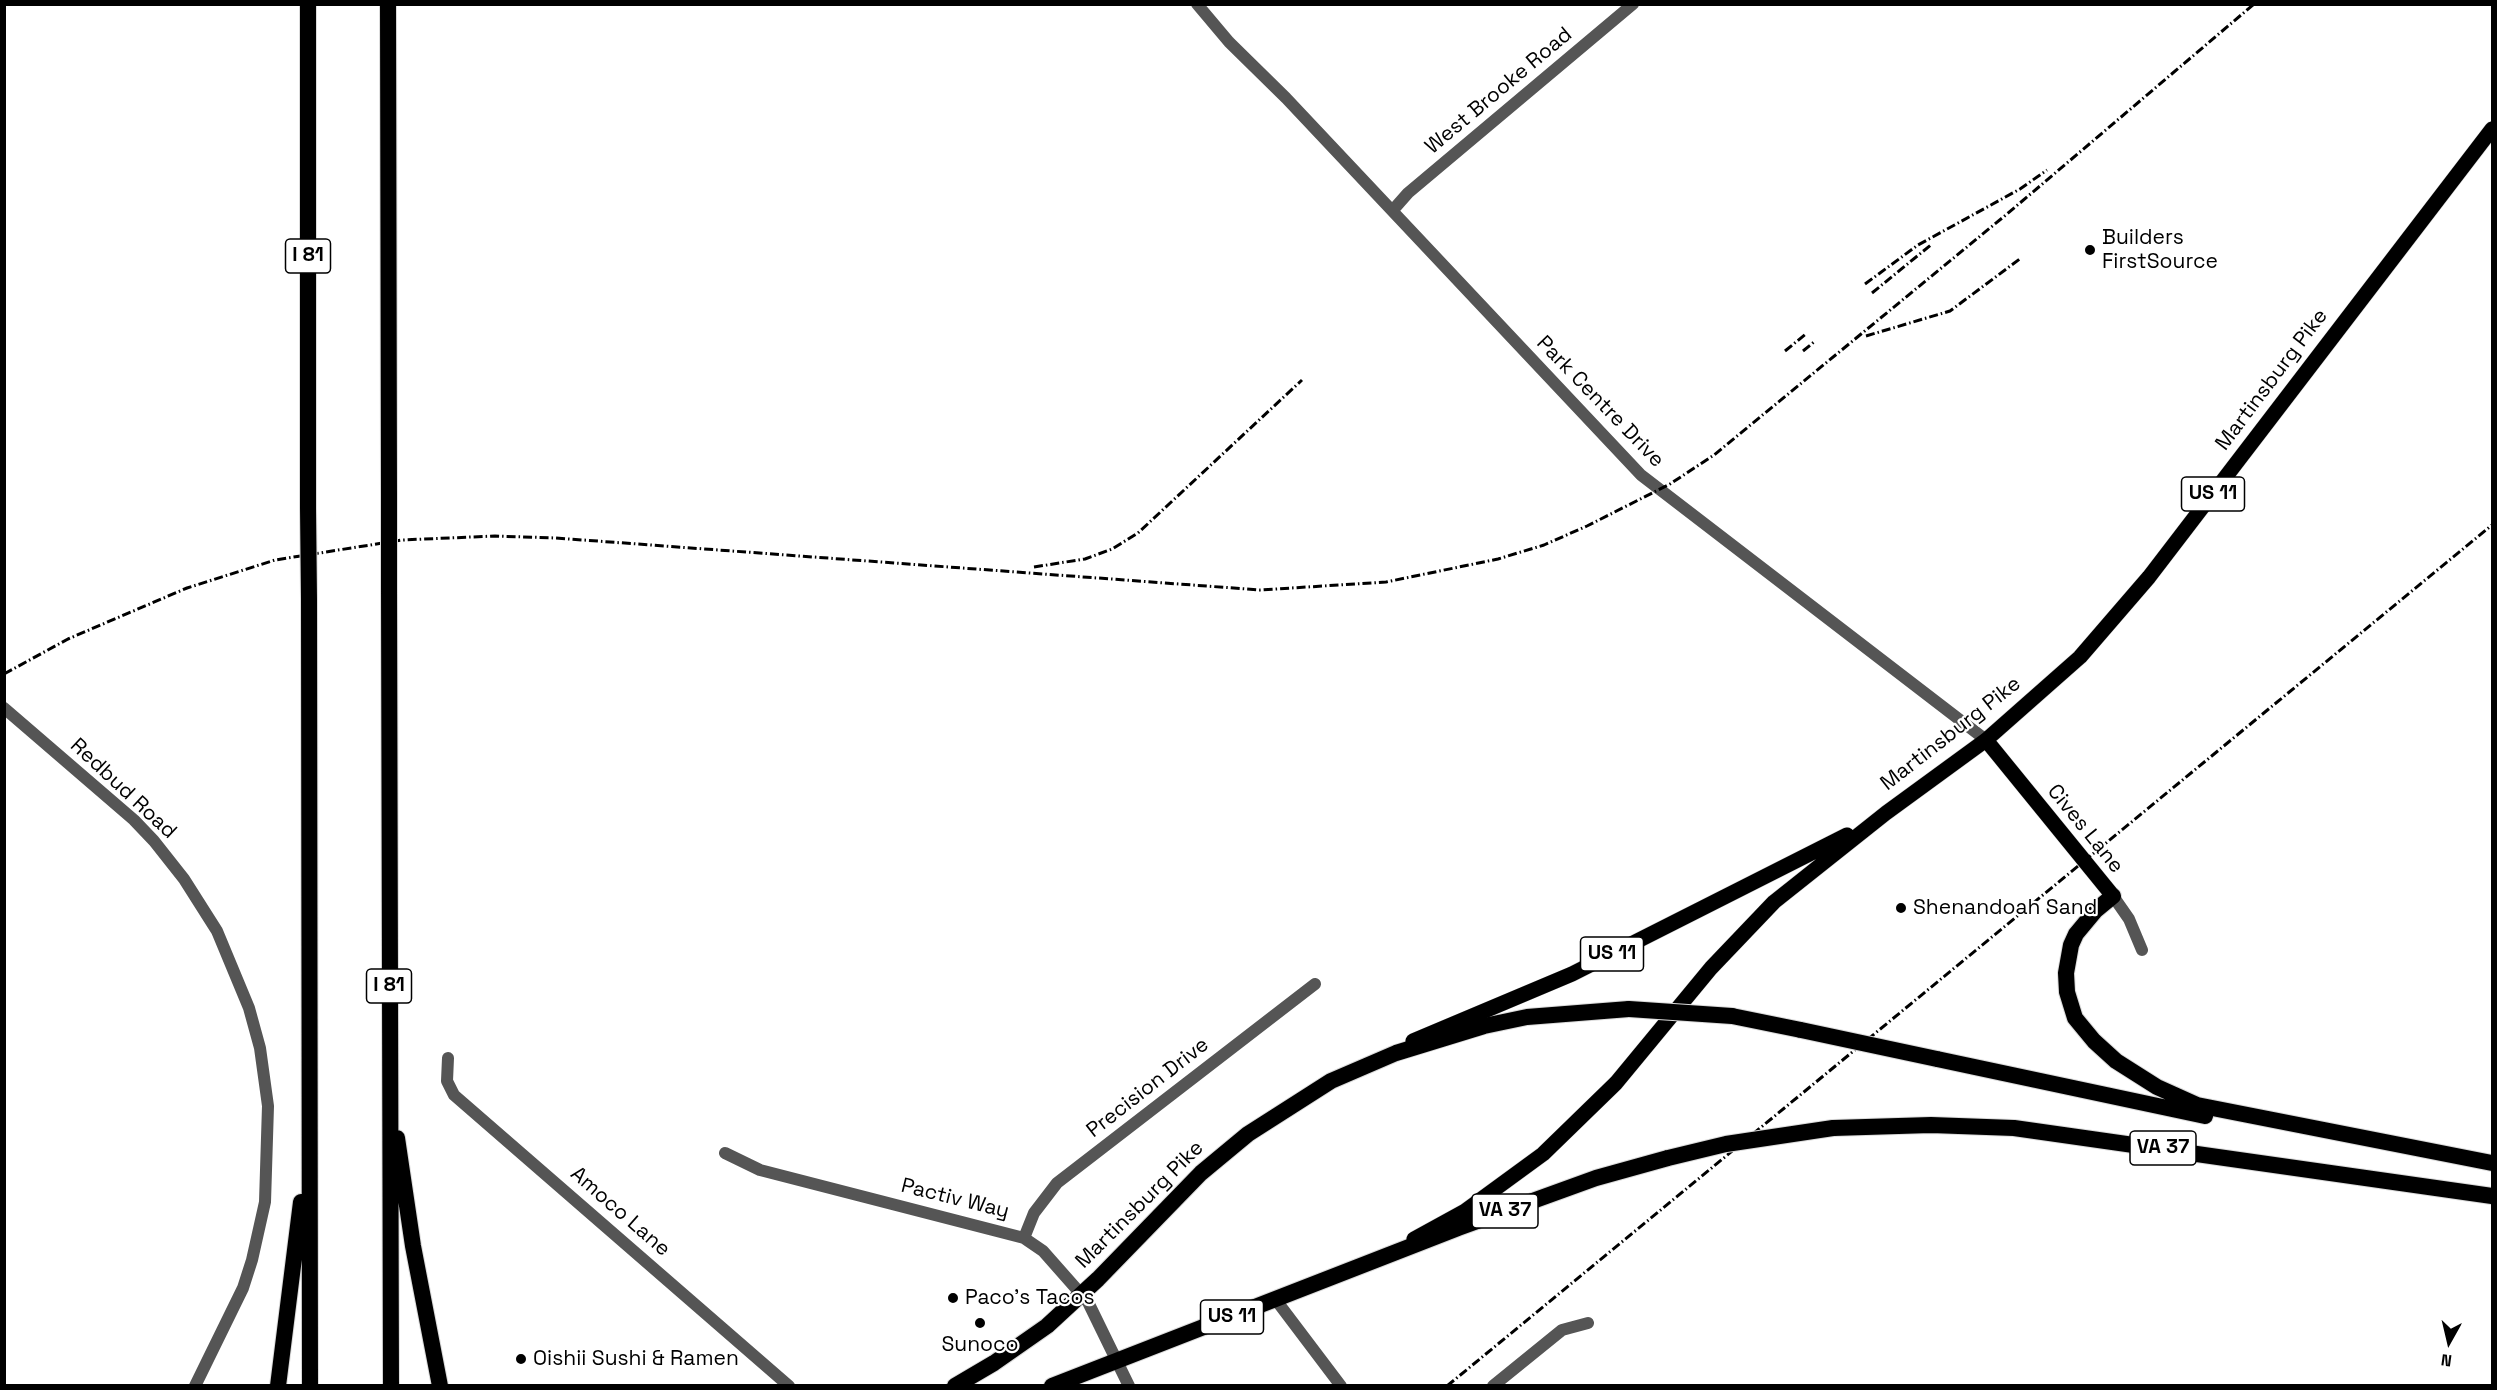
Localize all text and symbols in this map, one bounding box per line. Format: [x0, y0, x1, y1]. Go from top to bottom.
street label: West Brooke Road [1420, 22, 1578, 160]
place label: Builders FirstSource [2102, 225, 2218, 275]
road number: I 81 [286, 239, 330, 273]
marker: Builders FirstSource [2083, 243, 2097, 257]
street label: Martinsburg Pike [2211, 304, 2333, 456]
street label: Park Centre Drive [1531, 331, 1669, 473]
road number: US 11 [2182, 477, 2244, 511]
street label: Martinsburg Pike [1876, 672, 2026, 796]
street label: Redbud Road [65, 733, 181, 845]
street label: Cives Lane [2041, 779, 2129, 879]
place label: Shenandoah Sand [1913, 895, 2097, 921]
marker: Shenandoah Sand [1894, 901, 1908, 915]
road number: US 11 [1580, 937, 1644, 971]
road number: I 81 [366, 969, 412, 1003]
street label: Precision Drive [1082, 1032, 1214, 1144]
road number: VA 37 [2130, 1131, 2196, 1165]
street label: Martinsburg Pike [1071, 1136, 1209, 1274]
street label: Amoco Lane [565, 1162, 675, 1262]
street label: Pactiv Way [898, 1173, 1012, 1225]
road number: VA 37 [1472, 1194, 1538, 1228]
place label: Paco's Tacos [965, 1285, 1095, 1311]
marker: Paco's Tacos [946, 1291, 960, 1305]
road number: US 11 [1200, 1300, 1264, 1334]
north arrow [2419, 1312, 2479, 1372]
marker: Sunoco [973, 1316, 987, 1330]
place label: Sunoco [941, 1332, 1019, 1358]
place label: Oishii Sushi & Ramen [533, 1346, 739, 1372]
text: N [2440, 1349, 2453, 1371]
marker: Oishii Sushi & Ramen [514, 1352, 528, 1366]

